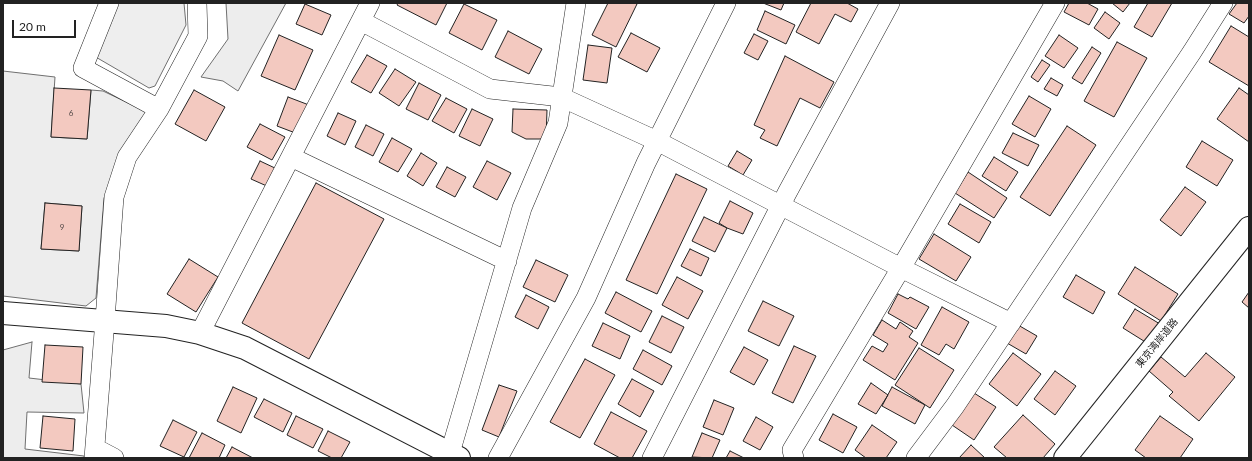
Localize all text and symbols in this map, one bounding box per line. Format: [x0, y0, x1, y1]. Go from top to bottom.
scale bar [14, 12, 78, 38]
text: 20 m [19, 19, 46, 34]
house number: 6 [69, 108, 73, 118]
house number: 9 [60, 222, 64, 232]
street label: 東京湾岸道路 [1133, 316, 1181, 370]

